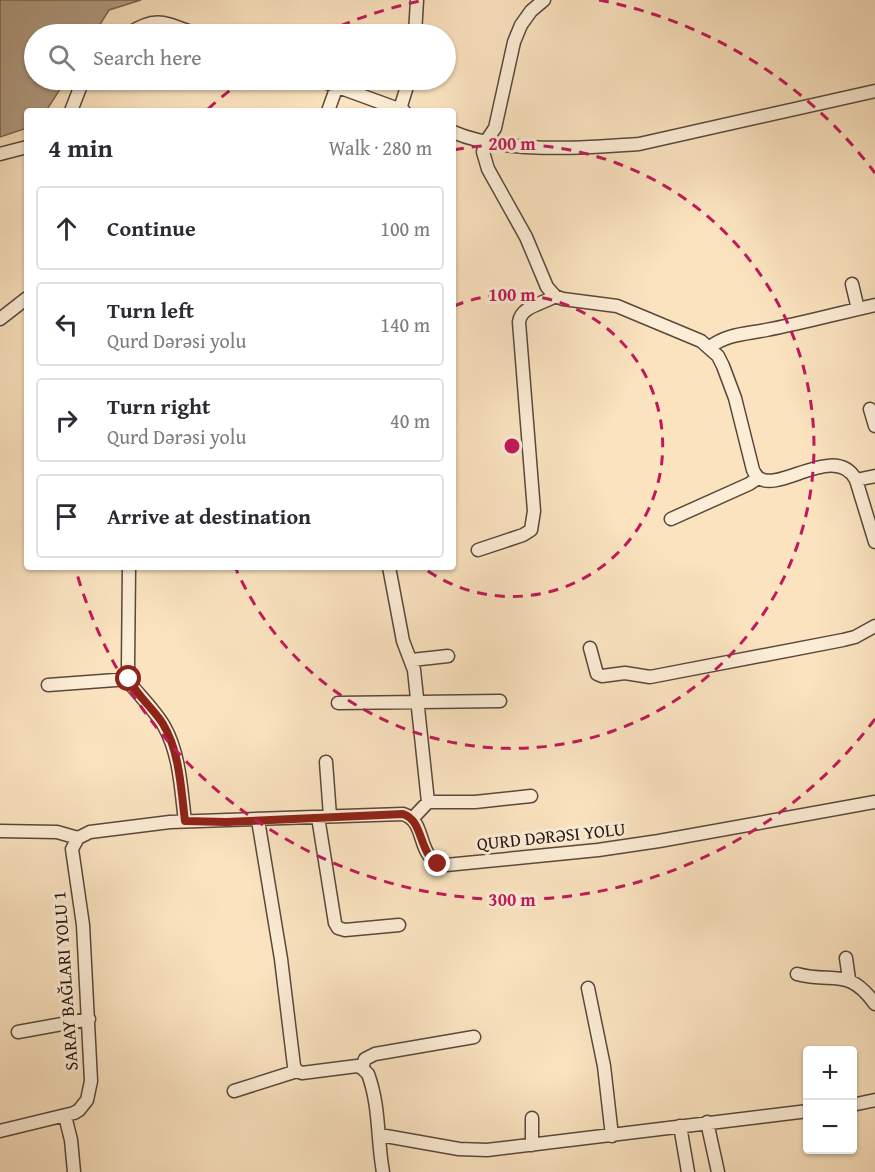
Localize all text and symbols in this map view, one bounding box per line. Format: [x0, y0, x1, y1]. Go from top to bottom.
search box [24, 24, 456, 90]
icon: search [45, 41, 78, 74]
text: Search here [93, 41, 202, 73]
text: 4 min [48, 128, 113, 167]
text: 200 m [488, 130, 536, 157]
text: Walk · 280 m [329, 133, 432, 162]
icon: ahead [50, 212, 83, 245]
text: Continue [107, 212, 196, 244]
text: 100 m [380, 214, 430, 243]
text: 100 m [488, 281, 536, 308]
text: Turn left [107, 294, 194, 326]
icon: left [50, 308, 83, 341]
text: 140 m [380, 310, 430, 339]
text: Qurd Dərəsi yolu [107, 326, 246, 355]
text: Turn right [107, 390, 210, 422]
icon: right [50, 404, 83, 437]
text: 40 m [390, 406, 430, 435]
text: Qurd Dərəsi yolu [107, 422, 246, 451]
centre of rings [502, 436, 522, 456]
icon: arrive [50, 500, 83, 533]
text: Arrive at destination [107, 500, 311, 532]
route start [115, 665, 141, 691]
street label: QURD DƏRƏSI YOLU [475, 815, 627, 857]
route end [424, 850, 450, 876]
text: 300 m [488, 886, 536, 913]
street label: SARAY BAĞLARI YOLU 1 [45, 890, 85, 1072]
map controls [803, 1046, 857, 1154]
button: + [803, 1046, 857, 1100]
button: − [803, 1100, 857, 1154]

